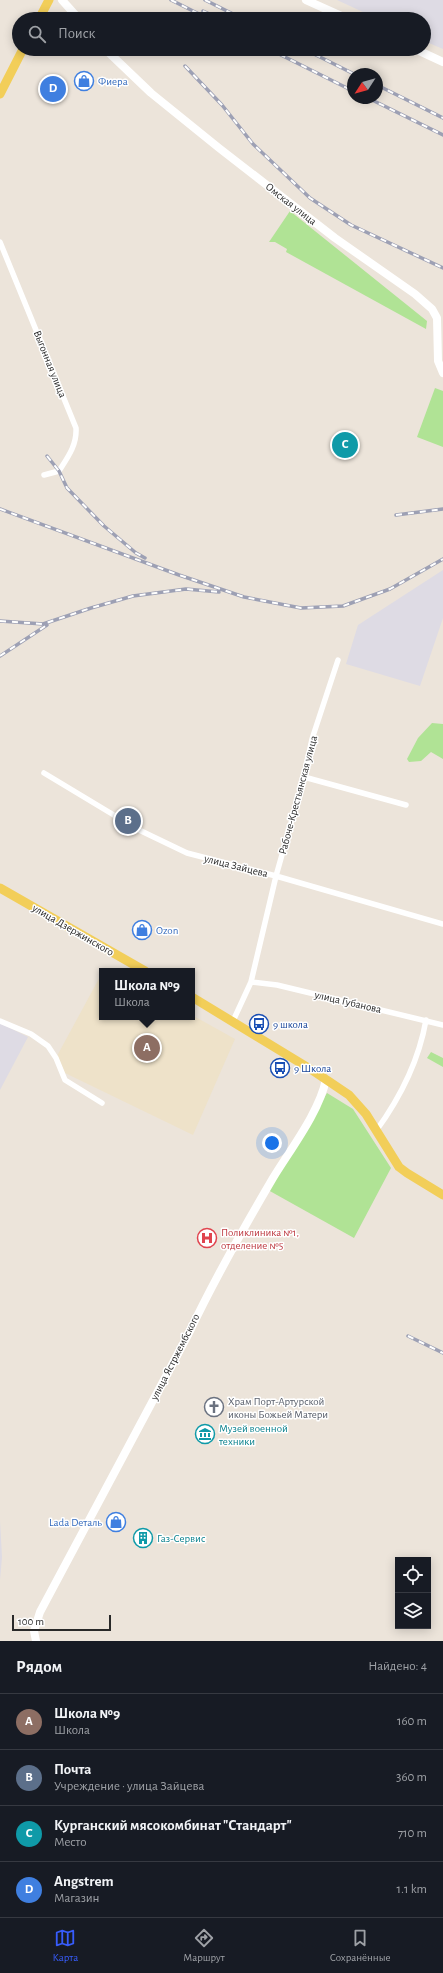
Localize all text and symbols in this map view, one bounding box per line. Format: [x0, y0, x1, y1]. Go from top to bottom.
search box [12, 12, 431, 56]
icon: search [26, 23, 48, 45]
text: Поиск [58, 26, 96, 41]
north arrow [347, 68, 383, 104]
shop icon: Фиера [73, 70, 95, 92]
pin: D [40, 74, 66, 104]
place label: Фиера [98, 76, 128, 87]
street label: Омская улица [263, 181, 319, 227]
street label: Выгонная улица [32, 329, 68, 399]
pin: C [332, 430, 358, 460]
street label: Рабоче-Крестьянская улица [277, 734, 319, 856]
pin: B [115, 806, 141, 836]
street label: улица Зайцева [202, 853, 269, 879]
street label: улица Дзержинского [30, 902, 116, 958]
shop icon: Ozon [131, 919, 153, 941]
place label: Ozon [156, 925, 178, 936]
popup [99, 968, 195, 1020]
text: Школа №9 [114, 978, 180, 993]
street label: улица Губанова [313, 989, 382, 1015]
text: Школа [114, 996, 150, 1009]
bus stop icon: 9 школа [248, 1013, 270, 1035]
place label: 9 школа [273, 1019, 308, 1030]
pin: A [134, 1033, 160, 1063]
bus stop icon: 9 Школа [269, 1057, 291, 1079]
place label: 9 Школа [294, 1063, 331, 1074]
your location [262, 1133, 282, 1153]
hospital icon: Поликлиника №1, отделение №5 [196, 1227, 218, 1249]
place label: Поликлиника №1, отделение №5 [221, 1227, 299, 1251]
street label: улица Ястржембского [148, 1312, 202, 1403]
church icon: Храм Порт-Артурской иконы Божьей Матери [203, 1396, 225, 1418]
place label: Храм Порт-Артурской иконы Божьей Матери [228, 1396, 328, 1420]
museum icon: Музей военной техники [194, 1423, 216, 1445]
place label: Музей военной техники [218, 1423, 288, 1447]
shop icon: Lada Dеталь [105, 1511, 127, 1533]
place label: Lada Dеталь [49, 1517, 102, 1528]
building icon: Газ-Сервис [132, 1527, 154, 1549]
place label: Газ-Сервис [157, 1533, 205, 1544]
map controls [395, 1557, 431, 1629]
button: locate [395, 1557, 431, 1593]
button: layers [395, 1593, 431, 1629]
scale bar [12, 1613, 111, 1632]
text: 100 m [18, 1616, 44, 1627]
text: Рядом [16, 1658, 62, 1675]
text: Найдено: 4 [368, 1660, 427, 1673]
text: Школа №9 [54, 1706, 120, 1721]
text: A [25, 1715, 33, 1728]
text: 160 m [397, 1715, 427, 1728]
text: Школа [54, 1724, 90, 1737]
text: Почта [54, 1762, 91, 1777]
text: B [25, 1771, 33, 1784]
text: 360 m [396, 1771, 427, 1784]
text: Учреждение · улица Зайцева [54, 1780, 204, 1793]
text: Курганский мясокомбинат "Стандарт" [54, 1818, 292, 1833]
text: C [26, 1827, 32, 1840]
text: 710 m [398, 1827, 427, 1840]
text: Место [54, 1836, 86, 1849]
text: Angstrem [54, 1874, 114, 1889]
text: D [25, 1883, 33, 1896]
text: 1.1 km [397, 1883, 427, 1896]
text: Магазин [54, 1892, 100, 1905]
tab: Карта [53, 1927, 78, 1964]
tab: Маршрут [183, 1927, 225, 1964]
tab: Сохранённые [330, 1927, 390, 1964]

